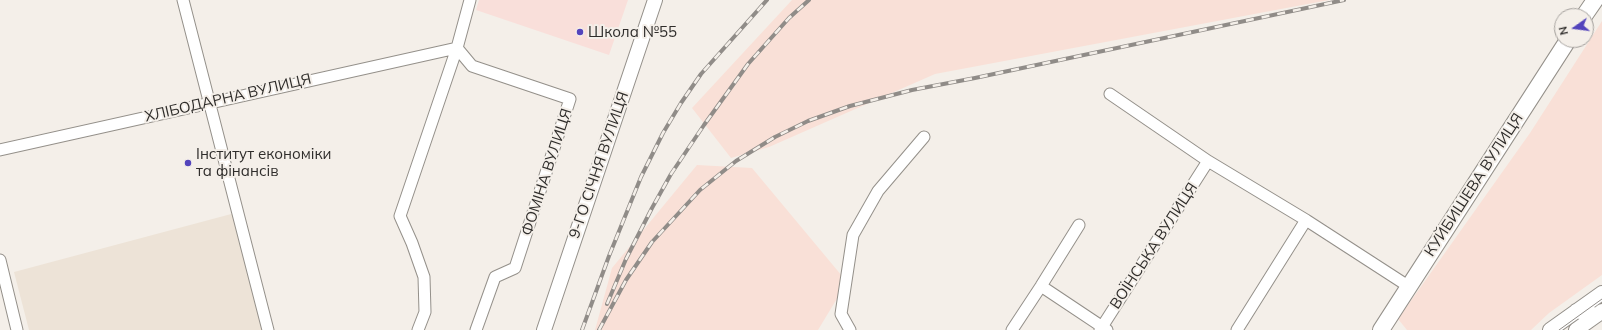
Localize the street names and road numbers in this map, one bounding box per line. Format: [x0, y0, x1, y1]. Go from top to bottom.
street label: ХЛІБОДАРНА ВУЛИЦЯ [143, 70, 313, 126]
street label: 9-ГО СІЧНЯ ВУЛИЦЯ [565, 89, 633, 241]
street label: ФОМІНА ВУЛИЦЯ [518, 106, 576, 238]
street label: КУЙБИШЕВА ВУЛИЦЯ [1421, 110, 1527, 260]
street label: ВОЇНСЬКА ВУЛИЦЯ [1106, 180, 1202, 312]

